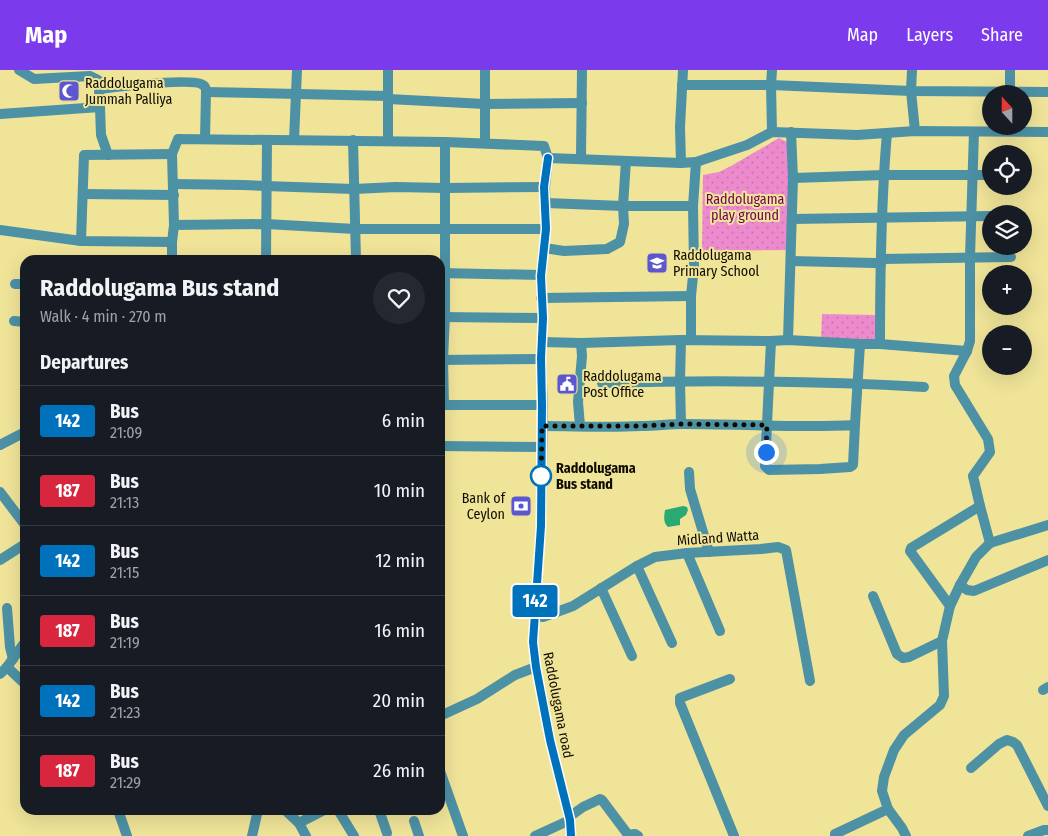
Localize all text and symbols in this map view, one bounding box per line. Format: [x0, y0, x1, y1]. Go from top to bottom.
text: Map [25, 21, 67, 49]
text: Map [847, 24, 878, 46]
text: Layers [906, 24, 953, 46]
text: Share [981, 24, 1023, 46]
place label: Raddolugama Jummah Palliya [85, 75, 172, 108]
mosque icon: Raddolugama Jummah Palliya [57, 79, 81, 103]
north arrow [982, 85, 1032, 135]
map controls [982, 85, 1032, 375]
button: locate [982, 145, 1032, 195]
park label: Raddolugama play ground [706, 191, 784, 224]
button: layers [982, 205, 1032, 255]
place label: Raddolugama Primary School [673, 247, 760, 280]
school or university icon: Raddolugama Primary School [645, 251, 669, 275]
button: + [982, 265, 1032, 315]
button: heart [373, 272, 425, 324]
text: Raddolugama Bus stand [40, 274, 279, 302]
text: Walk · 4 min · 270 m [40, 307, 167, 326]
button: − [982, 325, 1032, 375]
text: Departures [40, 351, 128, 374]
place label: Raddolugama Post Office [583, 368, 662, 401]
public building icon: Raddolugama Post Office [555, 372, 579, 396]
text: Bus [110, 400, 139, 423]
text: 6 min [382, 409, 425, 432]
text: 142 [55, 410, 80, 432]
text: 21:09 [110, 423, 142, 442]
your location [754, 440, 779, 465]
place label: Raddolugama Bus stand [556, 460, 636, 493]
marker: Raddolugama Bus stand [530, 465, 552, 487]
text: Bus [110, 470, 139, 493]
text: 10 min [374, 479, 425, 502]
text: 187 [55, 480, 80, 502]
place label: Bank of Ceylon [462, 490, 507, 523]
text: 21:13 [110, 493, 139, 512]
bank icon: Bank of Ceylon [509, 494, 533, 518]
street label: Midland Watta [676, 527, 760, 549]
text: Bus [110, 540, 139, 563]
text: 12 min [375, 549, 425, 572]
text: 142 [55, 550, 80, 572]
text: 21:15 [110, 563, 139, 582]
line badge: 142 [506, 585, 564, 617]
text: 142 [522, 590, 548, 612]
text: Bus [110, 610, 139, 633]
text: 16 min [374, 619, 425, 642]
text: 187 [55, 620, 80, 642]
text: 21:19 [110, 633, 140, 652]
street label: Raddolugama road [539, 650, 577, 760]
text: Bus [110, 680, 139, 703]
text: 20 min [373, 689, 425, 712]
text: 142 [55, 690, 80, 712]
text: 21:23 [110, 703, 141, 722]
text: Bus [110, 750, 139, 773]
text: 26 min [373, 759, 425, 782]
text: 187 [55, 760, 80, 782]
text: 21:29 [110, 773, 141, 792]

